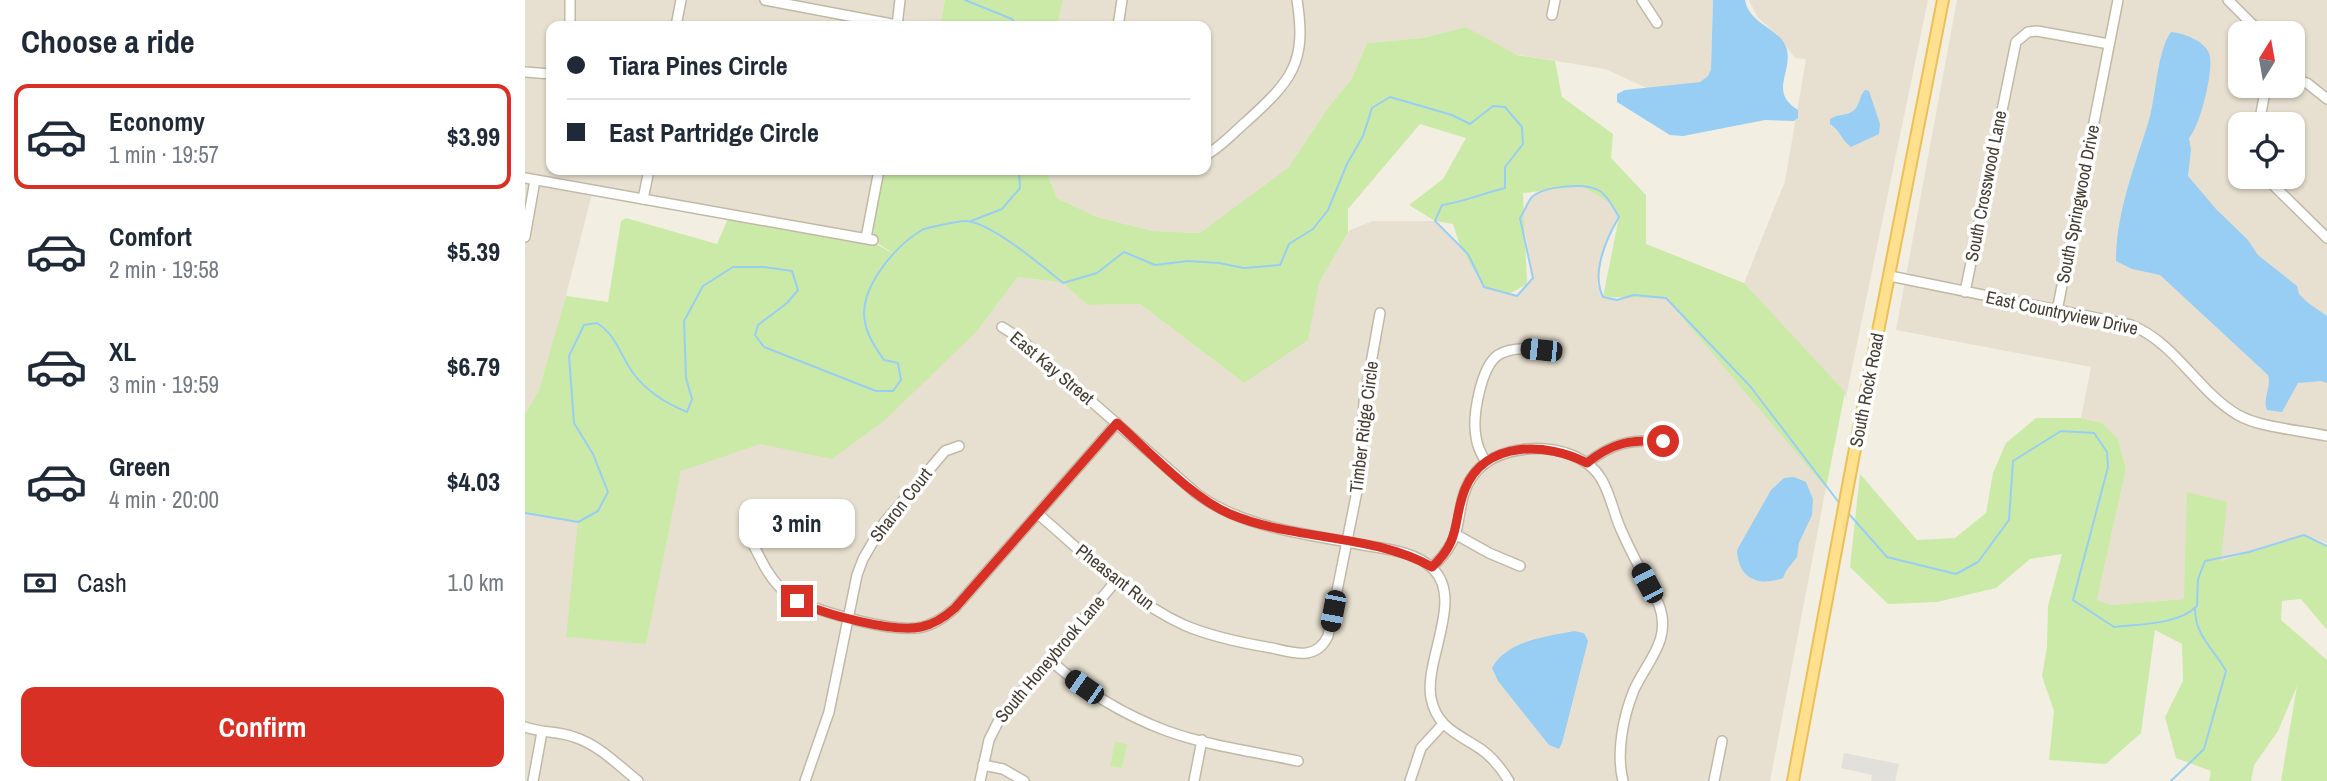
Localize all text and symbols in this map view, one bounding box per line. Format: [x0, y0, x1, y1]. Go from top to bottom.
text: Choose a ride [21, 20, 195, 63]
north arrow [2228, 21, 2305, 98]
map controls [2228, 21, 2305, 189]
text: Tiara Pines Circle [609, 48, 788, 83]
text: Economy [109, 104, 205, 139]
icon: car [25, 105, 88, 168]
street label: South Crosswood Lane [1959, 108, 2012, 264]
button: locate [2228, 112, 2305, 189]
text: East Partridge Circle [609, 115, 819, 150]
text: $3.99 [447, 119, 500, 154]
street label: South Springwood Drive [2050, 123, 2105, 285]
text: 1 min · 19:57 [109, 139, 219, 170]
text: Comfort [109, 219, 192, 254]
icon: car [25, 220, 88, 283]
text: $5.39 [447, 234, 500, 269]
text: 2 min · 19:58 [109, 254, 219, 285]
street label: East Countryview Drive [1984, 284, 2141, 341]
street label: East Kay Street [1005, 325, 1100, 410]
street label: South Rock Road [1843, 331, 1890, 449]
text: XL [109, 334, 136, 369]
icon: car [25, 335, 88, 398]
car [1520, 337, 1563, 363]
text: $6.79 [447, 349, 500, 384]
street label: Timber Ridge Circle [1343, 360, 1384, 494]
text: 3 min · 19:59 [109, 369, 219, 400]
route start [1647, 425, 1679, 457]
text: Green [109, 449, 171, 484]
icon: car [25, 450, 88, 513]
street label: Sharon Court [864, 462, 937, 547]
text: $4.03 [447, 464, 500, 499]
text: 4 min · 20:00 [109, 484, 219, 515]
callout: 3 min [739, 500, 855, 548]
text: 3 min [772, 508, 822, 539]
street label: Pheasant Run [1071, 538, 1160, 615]
car [1628, 560, 1667, 606]
icon: cash [21, 564, 59, 602]
text: Cash [77, 565, 127, 600]
text: 1.0 km [447, 567, 504, 598]
route end [781, 585, 813, 617]
car [1319, 588, 1348, 634]
street label: South Honeybrook Lane [989, 590, 1110, 728]
car [1061, 666, 1108, 708]
button: Confirm [21, 687, 504, 767]

